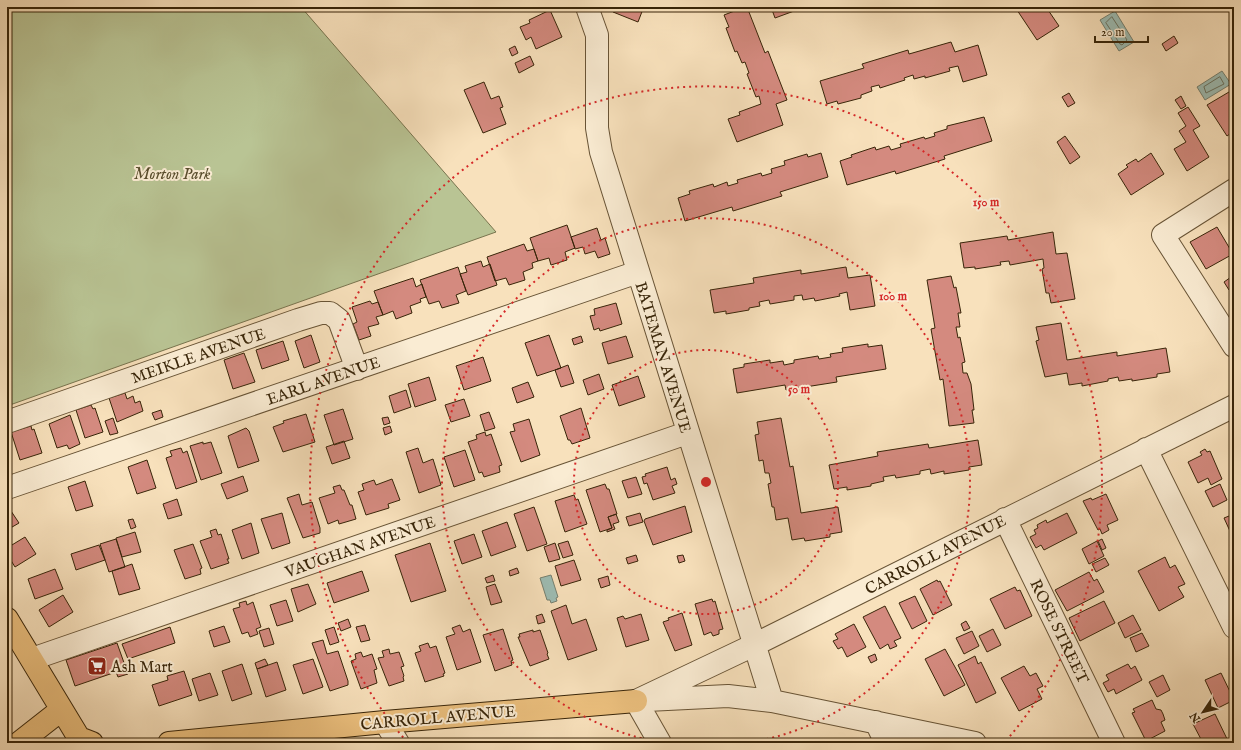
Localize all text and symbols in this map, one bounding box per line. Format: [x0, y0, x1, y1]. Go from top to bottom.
scale bar [1095, 18, 1148, 44]
text: 20 m [1101, 25, 1124, 40]
park label: Morton Park [134, 165, 211, 185]
text: 150 m [973, 195, 1000, 210]
street label: BATEMAN AVENUE [630, 280, 695, 436]
text: 100 m [879, 289, 908, 304]
street label: MEIKLE AVENUE [129, 325, 268, 389]
street label: EARL AVENUE [264, 353, 383, 411]
text: 50 m [788, 382, 811, 397]
centre of rings [699, 475, 713, 489]
street label: CARROLL AVENUE [862, 512, 1010, 600]
street label: VAUGHAN AVENUE [282, 513, 439, 583]
street label: ROSE STREET [1024, 576, 1092, 688]
supermarket icon: Ash Mart [86, 655, 108, 677]
place label: Ash Mart [110, 658, 173, 678]
north arrow [1183, 692, 1223, 732]
street label: CARROLL AVENUE [360, 702, 517, 736]
text: N [1187, 709, 1205, 726]

